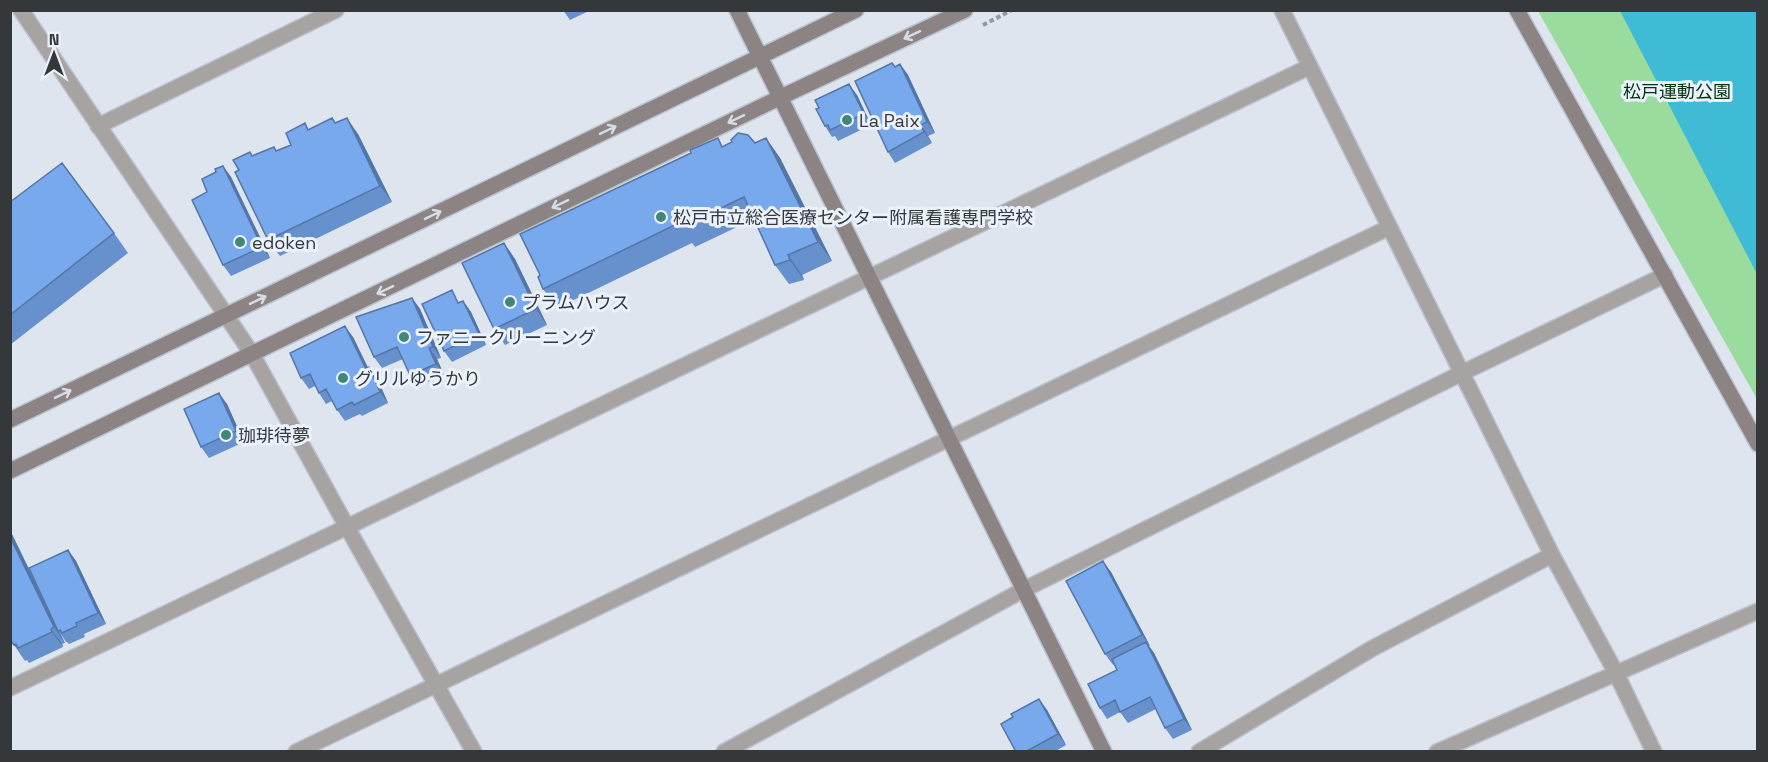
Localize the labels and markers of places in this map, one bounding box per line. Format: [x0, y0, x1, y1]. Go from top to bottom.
place label: La Paix [859, 109, 920, 132]
marker: La Paix [840, 113, 854, 127]
place label: 松戸市立総合医療センター附属看護専門学校 [673, 206, 1033, 229]
marker: 松戸市立総合医療センター附属看護専門学校 [654, 210, 668, 224]
place label: edoken [252, 231, 316, 254]
marker: edoken [233, 235, 247, 249]
place label: プラムハウス [522, 291, 629, 314]
marker: プラムハウス [503, 295, 517, 309]
place label: ファニークリーニング [416, 326, 596, 349]
marker: ファニークリーニング [397, 330, 411, 344]
place label: グリルゆうかり [355, 367, 481, 390]
marker: グリルゆうかり [336, 371, 350, 385]
place label: 珈琲待夢 [238, 424, 310, 447]
marker: 珈琲待夢 [219, 428, 233, 442]

